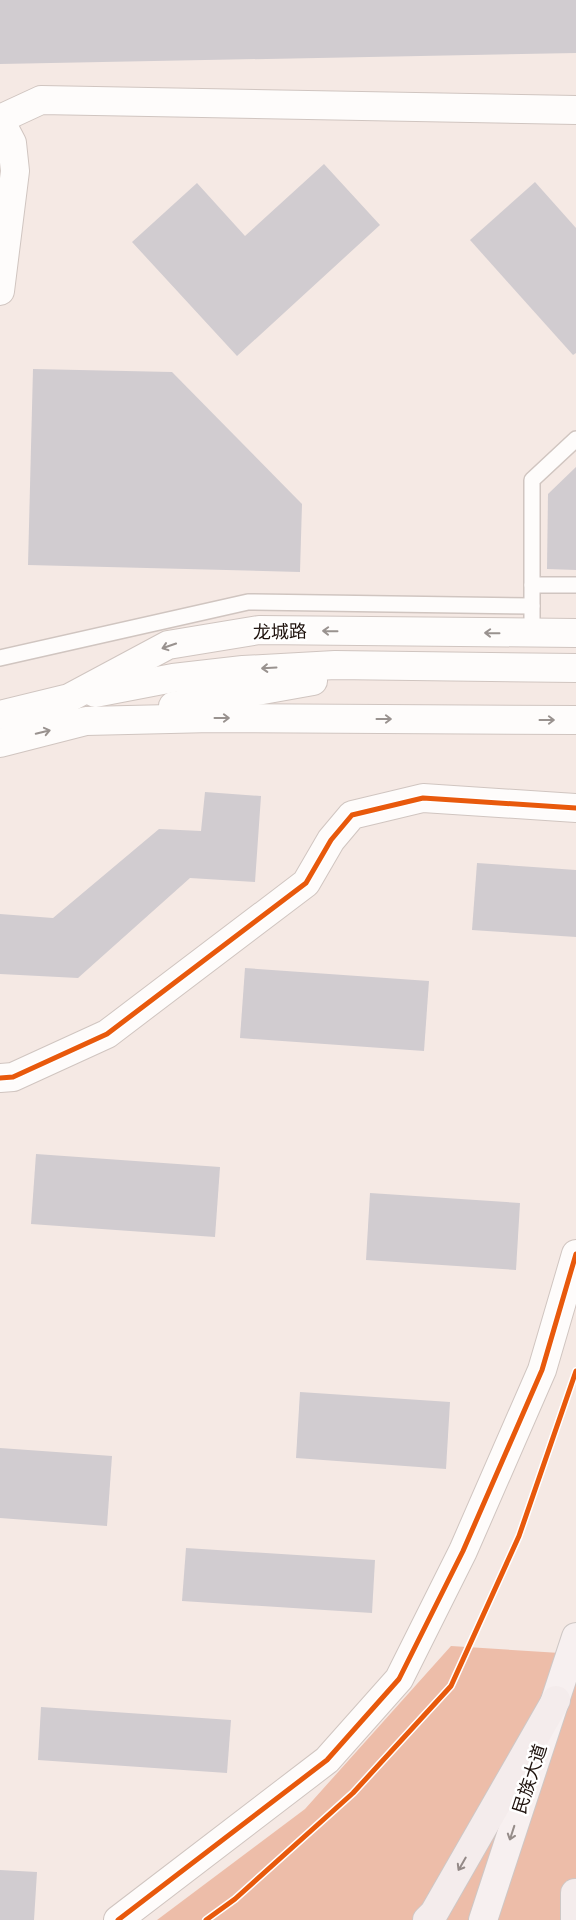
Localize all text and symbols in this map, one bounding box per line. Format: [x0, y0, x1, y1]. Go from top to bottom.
street label: 龙城路 [253, 619, 307, 644]
one-way arrow [322, 626, 338, 636]
one-way arrow [485, 628, 501, 637]
one-way arrow [162, 642, 177, 651]
one-way arrow [261, 664, 277, 673]
one-way arrow [214, 713, 230, 723]
one-way arrow [376, 714, 392, 724]
one-way arrow [538, 715, 555, 725]
one-way arrow [34, 727, 50, 736]
street label: 民族大道 [507, 1741, 553, 1817]
one-way arrow [506, 1825, 516, 1841]
one-way arrow [457, 1856, 467, 1871]

